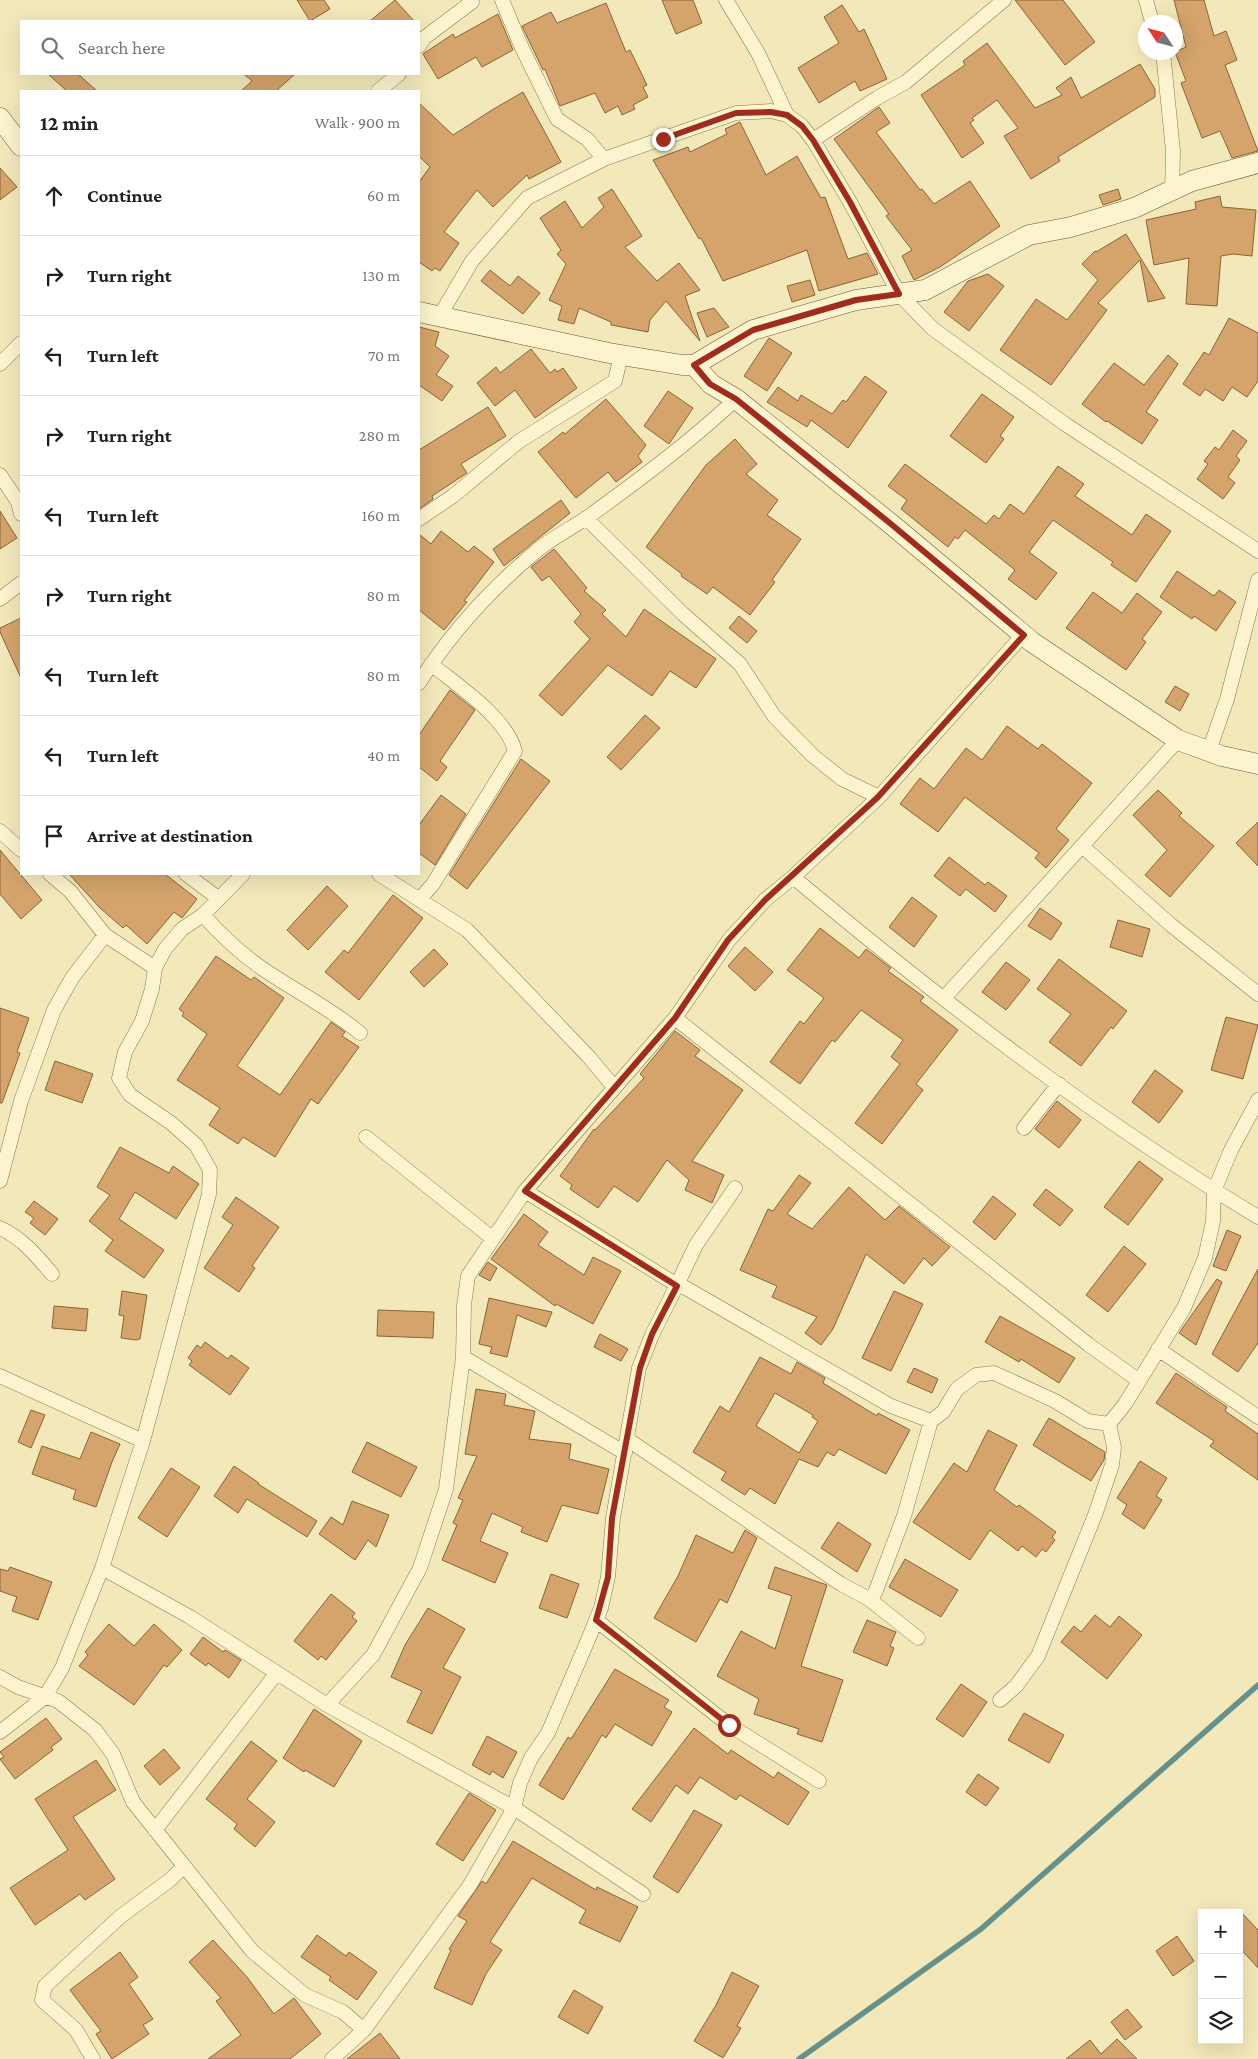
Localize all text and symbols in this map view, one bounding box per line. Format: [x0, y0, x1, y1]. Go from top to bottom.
north arrow [1138, 15, 1183, 60]
search box [20, 20, 420, 75]
icon: search [38, 34, 66, 62]
text: Search here [78, 37, 165, 58]
text: 12 min [40, 111, 99, 135]
text: Walk · 900 m [315, 114, 400, 131]
route end [652, 128, 675, 151]
icon: ahead [40, 182, 68, 210]
text: Continue [87, 185, 162, 206]
text: 60 m [367, 187, 400, 204]
icon: right [40, 262, 68, 290]
text: Turn right [87, 265, 172, 286]
text: 130 m [362, 267, 400, 284]
icon: left [40, 342, 68, 370]
text: Turn left [87, 345, 159, 366]
text: 70 m [368, 347, 400, 364]
icon: right [40, 422, 68, 450]
text: Turn right [87, 425, 172, 446]
text: 280 m [359, 427, 400, 444]
icon: left [40, 502, 68, 530]
text: Turn left [87, 505, 159, 526]
text: 160 m [362, 507, 400, 524]
icon: right [40, 582, 68, 610]
text: Turn right [87, 585, 172, 606]
text: 80 m [366, 587, 400, 604]
icon: left [40, 662, 68, 690]
text: Turn left [87, 665, 159, 686]
text: 80 m [366, 667, 400, 684]
icon: left [40, 742, 68, 770]
text: Turn left [87, 745, 159, 766]
text: 40 m [367, 747, 400, 764]
icon: arrive [40, 822, 68, 850]
text: Arrive at destination [87, 825, 253, 846]
route start [718, 1714, 741, 1737]
map controls [1198, 1909, 1243, 2044]
button: + [1198, 1909, 1243, 1954]
button: − [1198, 1954, 1243, 1999]
button: layers [1198, 1999, 1243, 2044]

